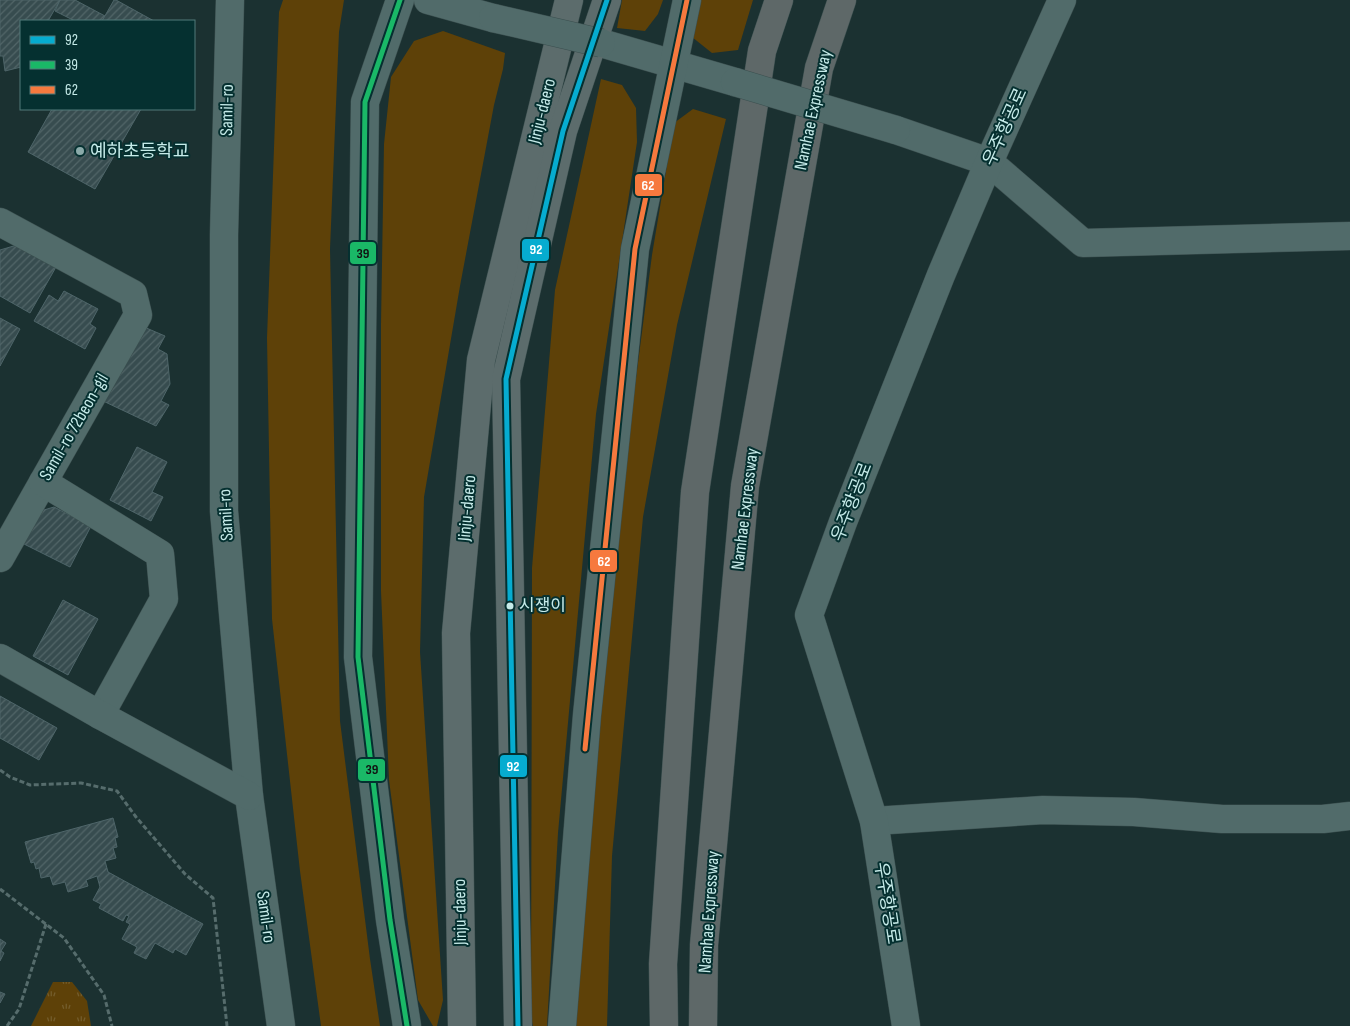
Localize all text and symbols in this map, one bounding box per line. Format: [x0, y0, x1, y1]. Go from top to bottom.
legend [20, 20, 195, 110]
text: 92 [65, 31, 78, 50]
street label: Namhae Expressway [790, 48, 836, 172]
text: 39 [65, 56, 78, 75]
street label: Jinju-daero [524, 76, 560, 147]
text: 62 [65, 81, 78, 100]
street label: Samil-ro [216, 84, 238, 136]
street label: 우주항공로 [979, 85, 1031, 169]
place label: 예하초등학교 [90, 141, 189, 162]
marker: 예하초등학교 [74, 145, 86, 157]
line badge: 62 [634, 173, 663, 197]
text: 62 [642, 177, 654, 194]
line badge: 92 [521, 238, 550, 262]
line badge: 39 [349, 241, 377, 265]
text: 92 [530, 241, 542, 258]
text: 39 [357, 245, 370, 262]
street label: Samil-ro 72beon-gil [35, 370, 113, 484]
street label: Namhae Expressway [727, 447, 763, 571]
street label: 우주항공로 [827, 460, 877, 544]
street label: Jinju-daero [454, 474, 480, 543]
street label: Samil-ro [214, 489, 238, 541]
line badge: 62 [589, 549, 618, 573]
text: 62 [598, 553, 610, 570]
place label: 시쟁이 [519, 596, 566, 616]
marker: 시쟁이 [505, 601, 515, 611]
line badge: 92 [499, 754, 528, 778]
line badge: 39 [357, 758, 386, 782]
text: 92 [507, 758, 519, 775]
text: 39 [366, 761, 379, 778]
street label: Namhae Expressway [694, 850, 724, 974]
street label: 우주항공로 [870, 860, 904, 946]
street label: Jinju-daero [449, 879, 471, 946]
street label: Samil-ro [252, 890, 280, 944]

